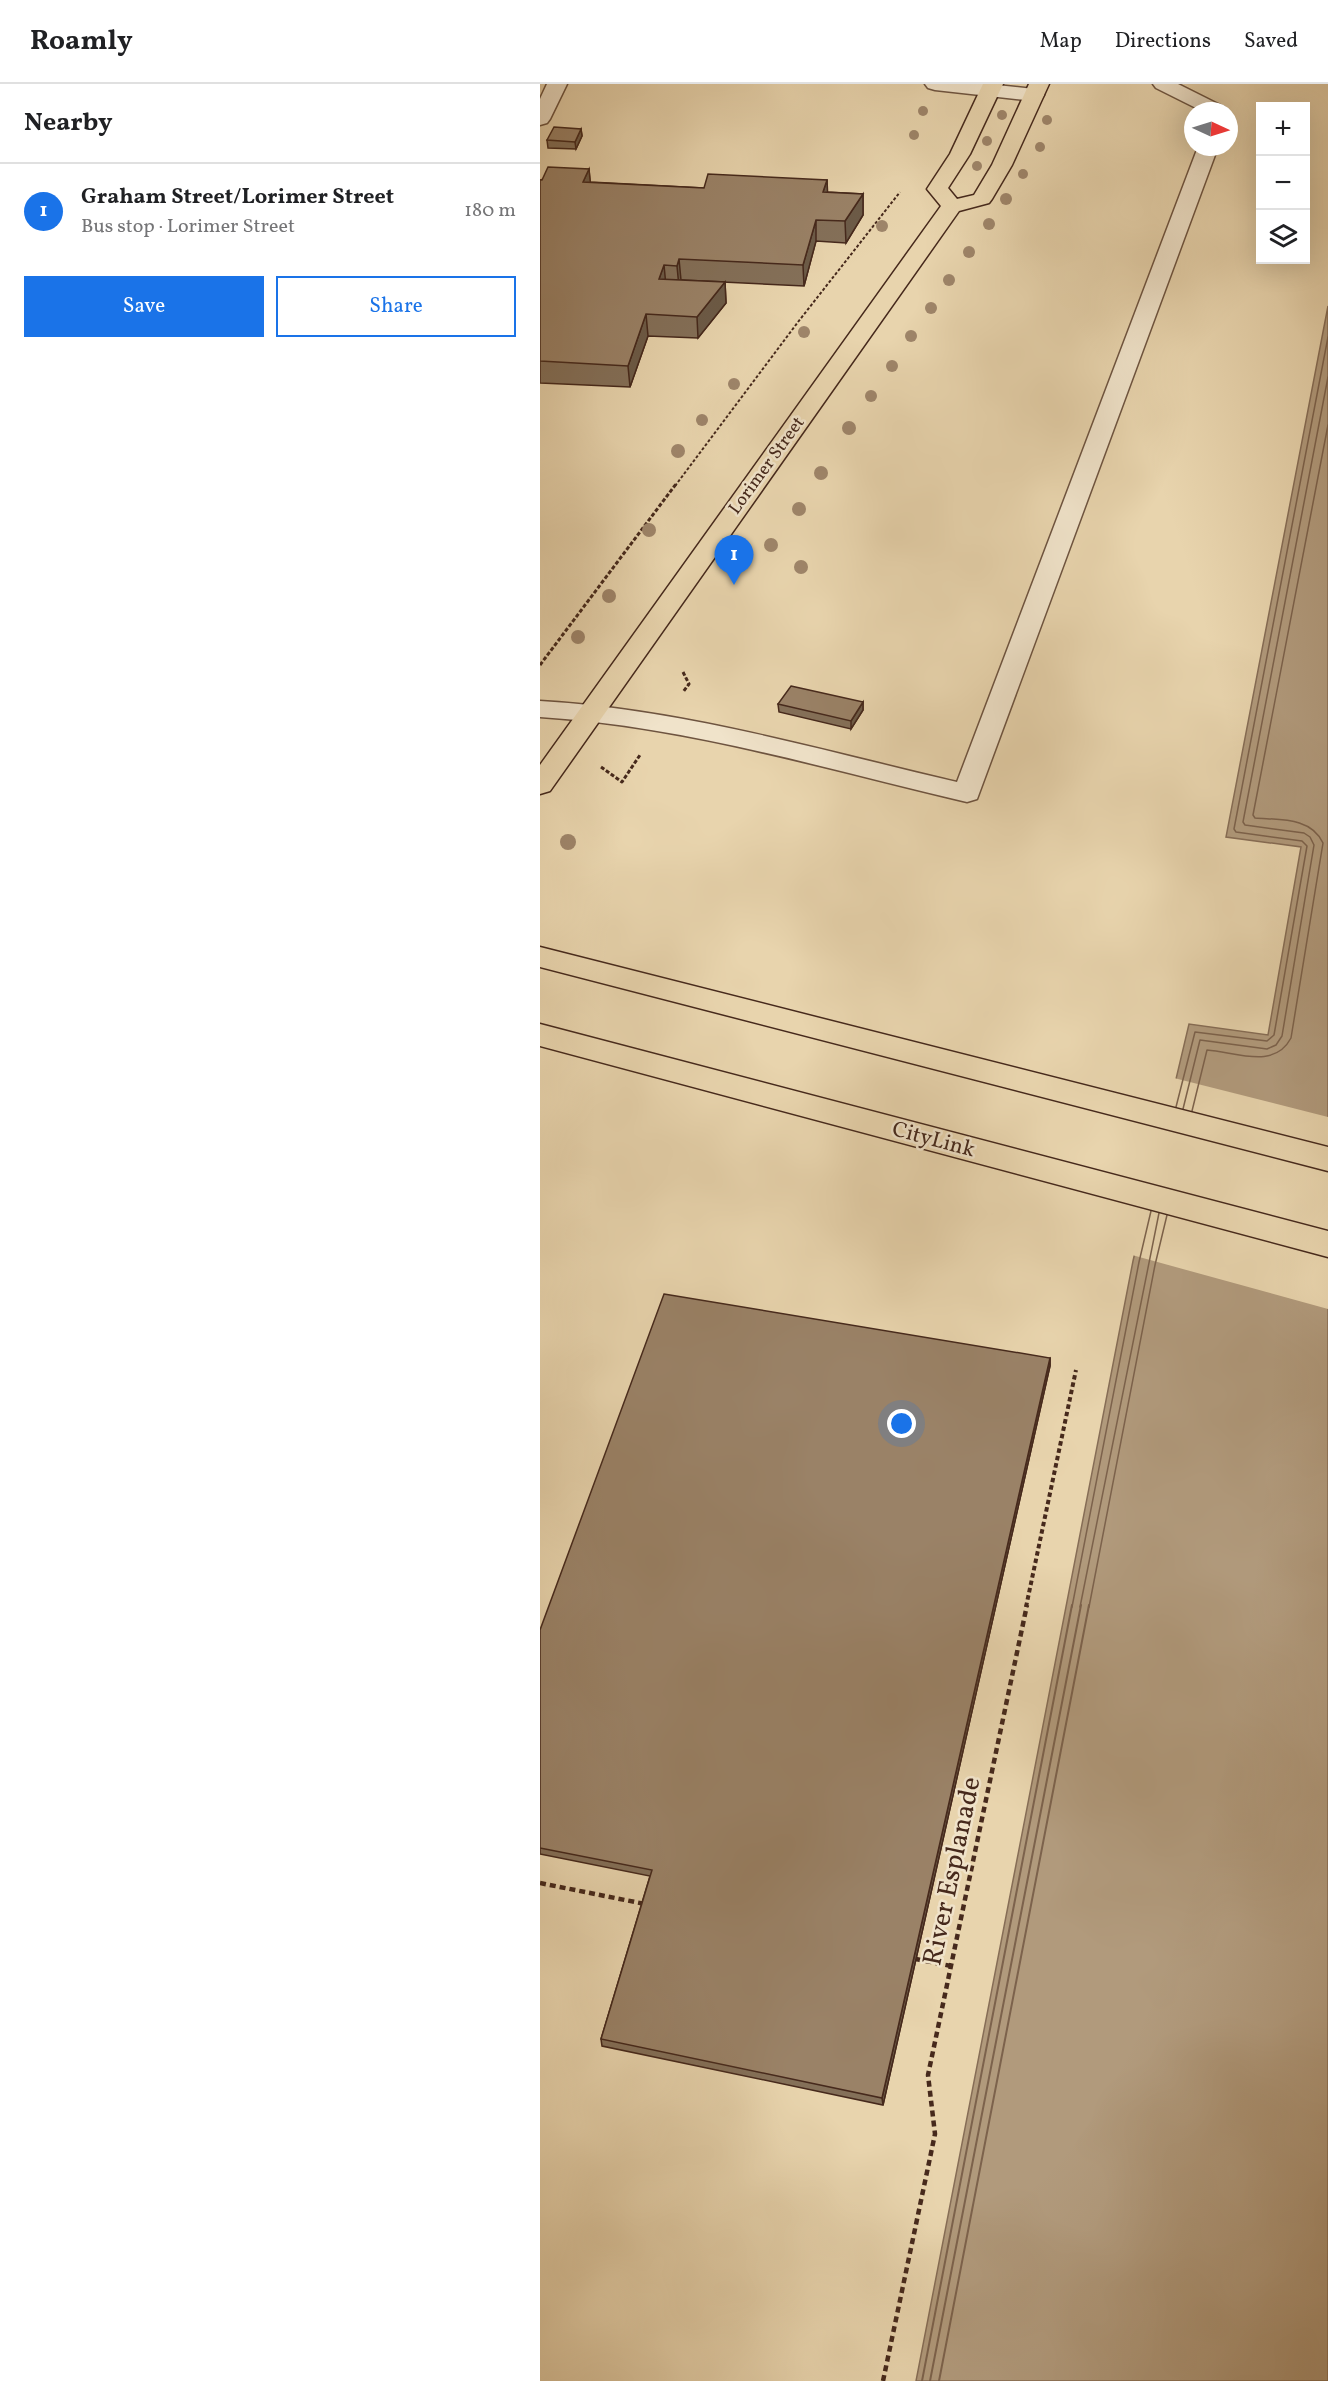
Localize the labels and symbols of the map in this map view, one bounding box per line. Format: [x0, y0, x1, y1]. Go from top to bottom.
north arrow [1184, 102, 1238, 156]
street label: Lorimer Street [723, 412, 811, 520]
pin: 1 [714, 536, 754, 585]
street label: CityLink [888, 1114, 978, 1166]
your location [887, 1409, 916, 1438]
street label: River Esplanade [914, 1773, 992, 1969]

